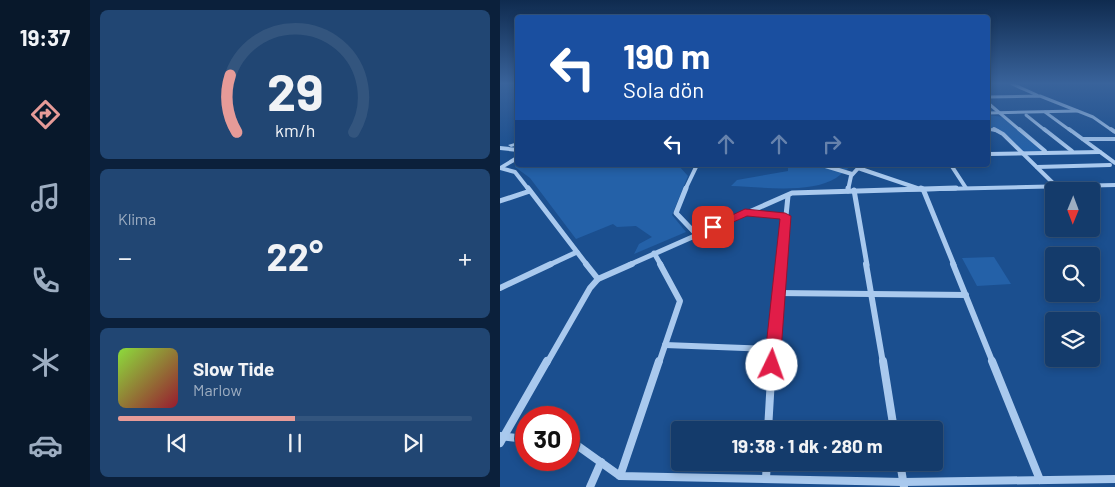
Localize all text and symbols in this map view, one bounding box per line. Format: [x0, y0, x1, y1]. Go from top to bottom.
text: 19:37 [20, 24, 70, 50]
text: 190 m [623, 34, 710, 76]
icon: left [540, 35, 605, 100]
text: 29 [267, 59, 323, 121]
text: Sola dön [623, 76, 704, 102]
icon: directions [28, 97, 63, 132]
text: km/h [275, 119, 315, 141]
icon: left [659, 130, 687, 158]
icon: ahead [712, 130, 740, 158]
icon: ahead [765, 130, 793, 158]
icon: right [818, 130, 846, 158]
icon: music [28, 180, 63, 215]
north arrow [1045, 182, 1100, 238]
map controls [1045, 182, 1100, 367]
pin [692, 206, 734, 248]
text: Klima [118, 209, 156, 228]
icon: arrive [699, 213, 727, 241]
text: 22° [267, 233, 323, 279]
text: − [118, 240, 132, 274]
text: + [458, 240, 472, 274]
button: search [1045, 247, 1100, 302]
icon: phone [28, 263, 63, 298]
button: layers [1045, 312, 1100, 367]
position arrow [745, 338, 797, 390]
icon: climate [28, 345, 63, 380]
text: Slow Tide [193, 357, 274, 380]
text: Marlow [193, 380, 242, 399]
speed limit sign: 30 [515, 406, 580, 471]
icon: car [28, 428, 63, 463]
icon: previous [163, 429, 191, 457]
icon: pause [281, 429, 309, 457]
icon: next [399, 429, 427, 457]
text: 19:38 · 1 dk · 280 m [731, 434, 883, 457]

